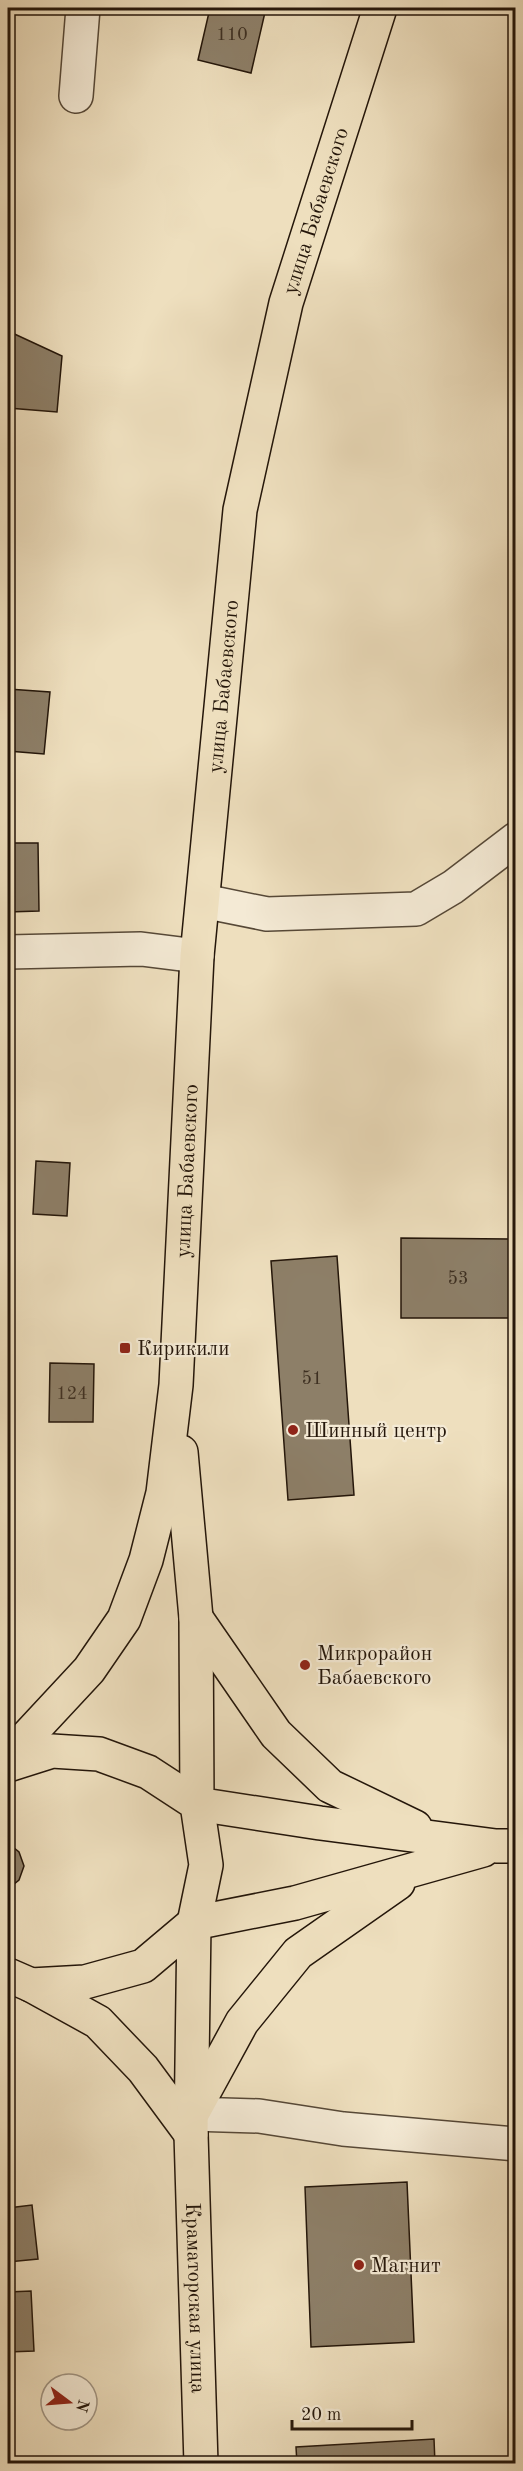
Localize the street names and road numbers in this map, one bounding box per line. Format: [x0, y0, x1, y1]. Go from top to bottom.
street label: улица Бабаевского [280, 125, 353, 297]
street label: улица Бабаевского [206, 599, 243, 774]
street label: улица Бабаевского [173, 1083, 203, 1258]
street label: Краматорская улица [181, 2202, 208, 2394]

